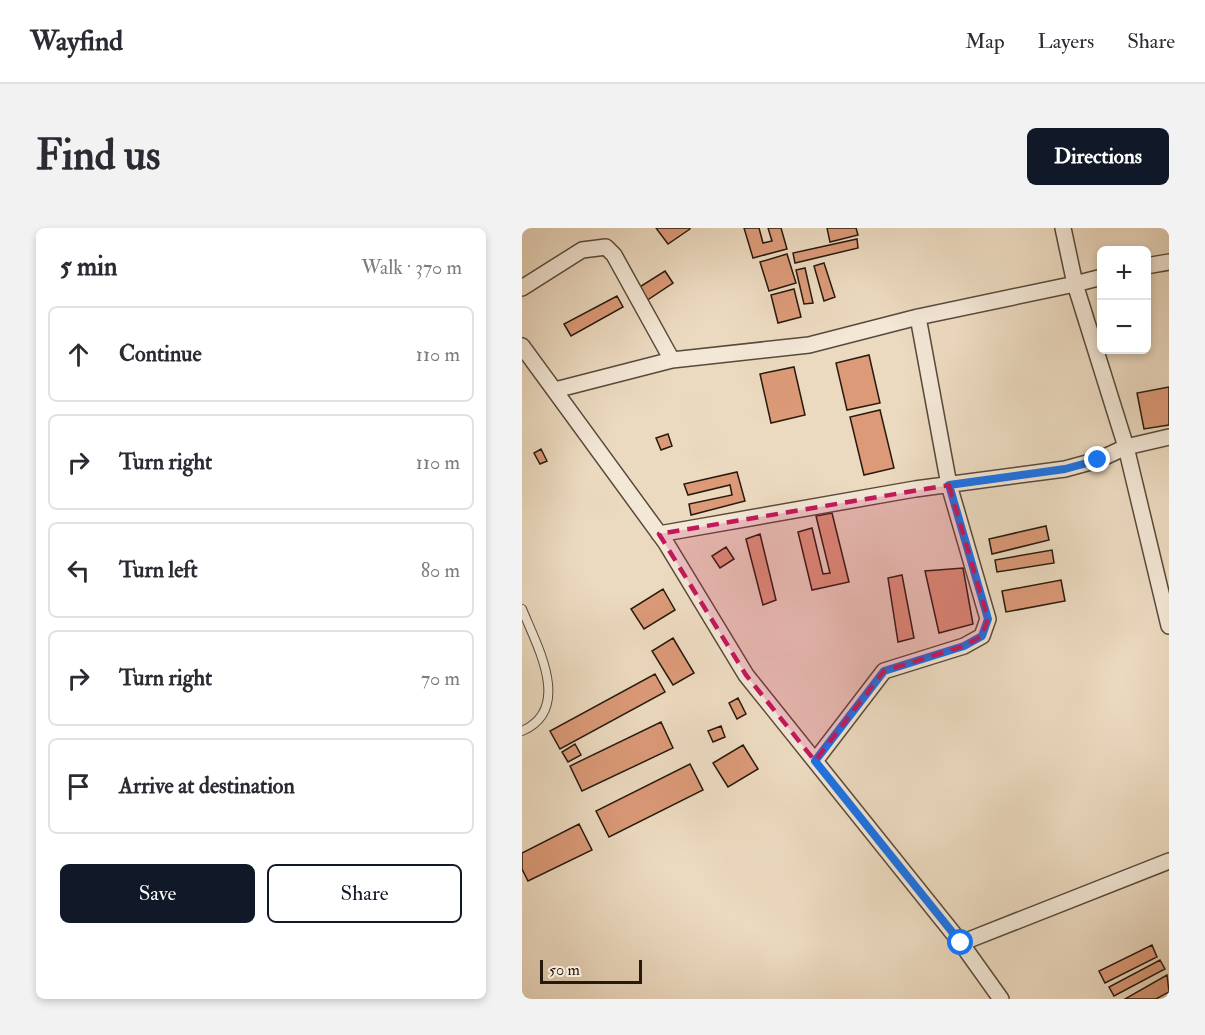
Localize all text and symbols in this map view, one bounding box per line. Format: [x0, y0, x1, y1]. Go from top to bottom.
text: Wayfind [30, 24, 123, 59]
text: Map [965, 28, 1005, 55]
text: Layers [1038, 28, 1094, 55]
text: Share [1127, 28, 1175, 55]
button: Directions [1027, 128, 1169, 185]
text: Find us [36, 130, 160, 182]
map controls [1097, 246, 1151, 354]
button: + [1097, 246, 1151, 300]
text: 5 min [60, 251, 117, 283]
text: Walk · 370 m [361, 255, 462, 280]
button: − [1097, 300, 1151, 354]
icon: ahead [62, 338, 95, 371]
text: Continue [119, 340, 202, 368]
text: 110 m [416, 342, 460, 367]
icon: right [62, 446, 95, 479]
route end [1084, 446, 1110, 472]
text: Turn right [119, 448, 212, 476]
text: 110 m [416, 450, 460, 475]
icon: left [62, 554, 95, 587]
text: Turn left [119, 556, 198, 584]
text: 80 m [421, 558, 460, 583]
icon: right [62, 662, 95, 695]
text: Turn right [119, 664, 212, 692]
text: 70 m [421, 666, 460, 691]
icon: arrive [62, 770, 95, 803]
text: Arrive at destination [119, 772, 295, 800]
button: Save [60, 864, 255, 923]
button: Share [267, 864, 462, 923]
route start [947, 929, 973, 955]
scale bar [540, 957, 642, 984]
text: 50 m [549, 960, 580, 980]

